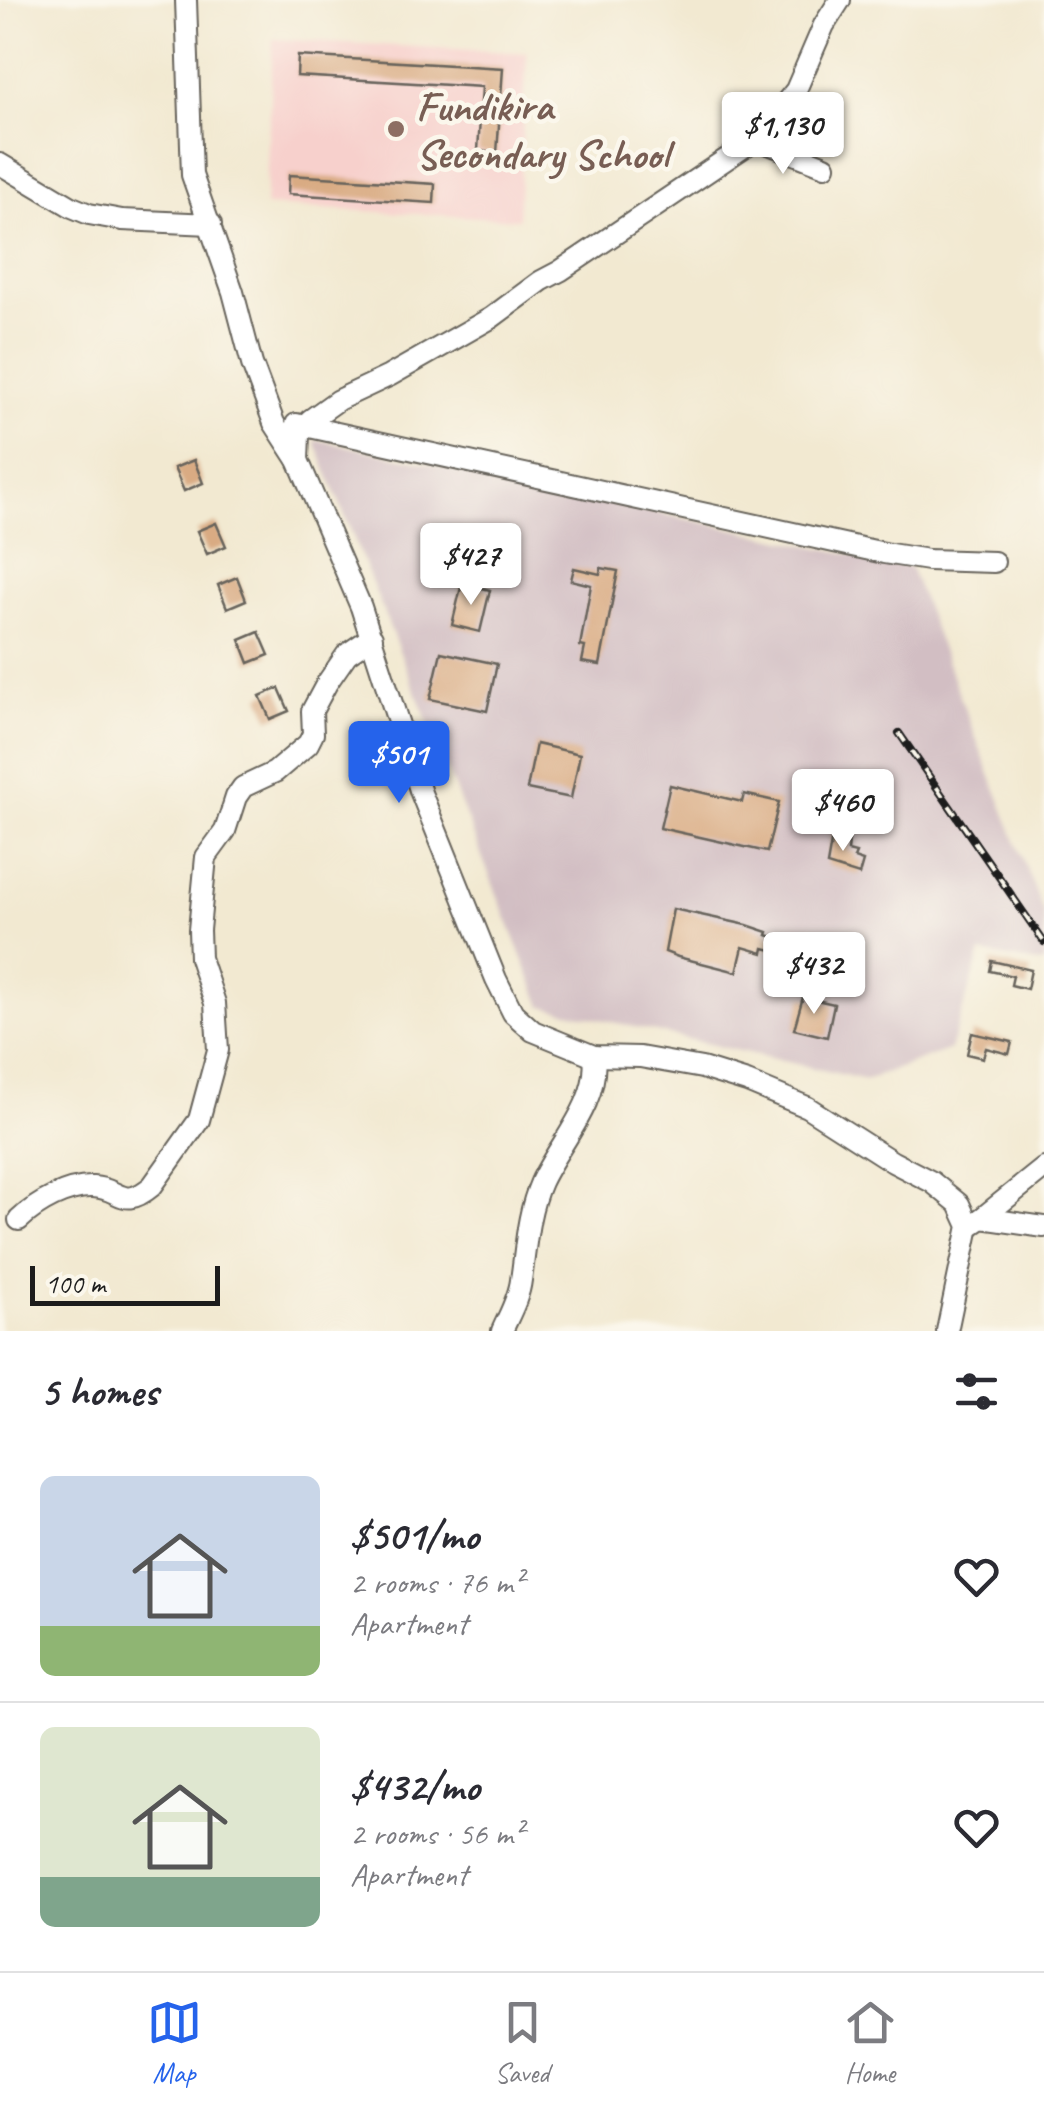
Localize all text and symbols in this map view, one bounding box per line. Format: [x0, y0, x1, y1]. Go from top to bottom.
place label: Fundikira Secondary School [416, 80, 676, 181]
pin: $1,130 [702, 92, 864, 177]
text: $1,130 [744, 104, 822, 145]
marker: Fundikira Secondary School [385, 118, 407, 140]
pin: $427 [412, 523, 530, 608]
text: $427 [442, 535, 500, 576]
pin: $501 [340, 721, 458, 806]
text: $501 [370, 733, 428, 774]
pin: $460 [784, 769, 902, 854]
text: $460 [814, 781, 872, 822]
pin: $432 [755, 932, 873, 1017]
text: $432 [785, 944, 843, 985]
scale bar [30, 1261, 220, 1306]
text: 100 m [45, 1266, 105, 1301]
icon: filters [949, 1364, 1004, 1419]
text: 5 homes [40, 1365, 158, 1418]
text: $501/mo [350, 1509, 479, 1562]
icon: home [120, 1516, 240, 1636]
icon: heart [949, 1549, 1004, 1604]
text: 2 rooms · 76 m² [350, 1562, 523, 1603]
text: Apartment [350, 1603, 468, 1644]
text: $432/mo [350, 1760, 479, 1813]
icon: home [120, 1767, 240, 1887]
icon: heart [949, 1800, 1004, 1855]
text: 2 rooms · 56 m² [350, 1813, 523, 1854]
text: Apartment [350, 1854, 468, 1895]
tab: Map [147, 1995, 202, 2090]
tab: Saved [495, 1995, 550, 2090]
tab: Home [843, 1995, 898, 2090]

